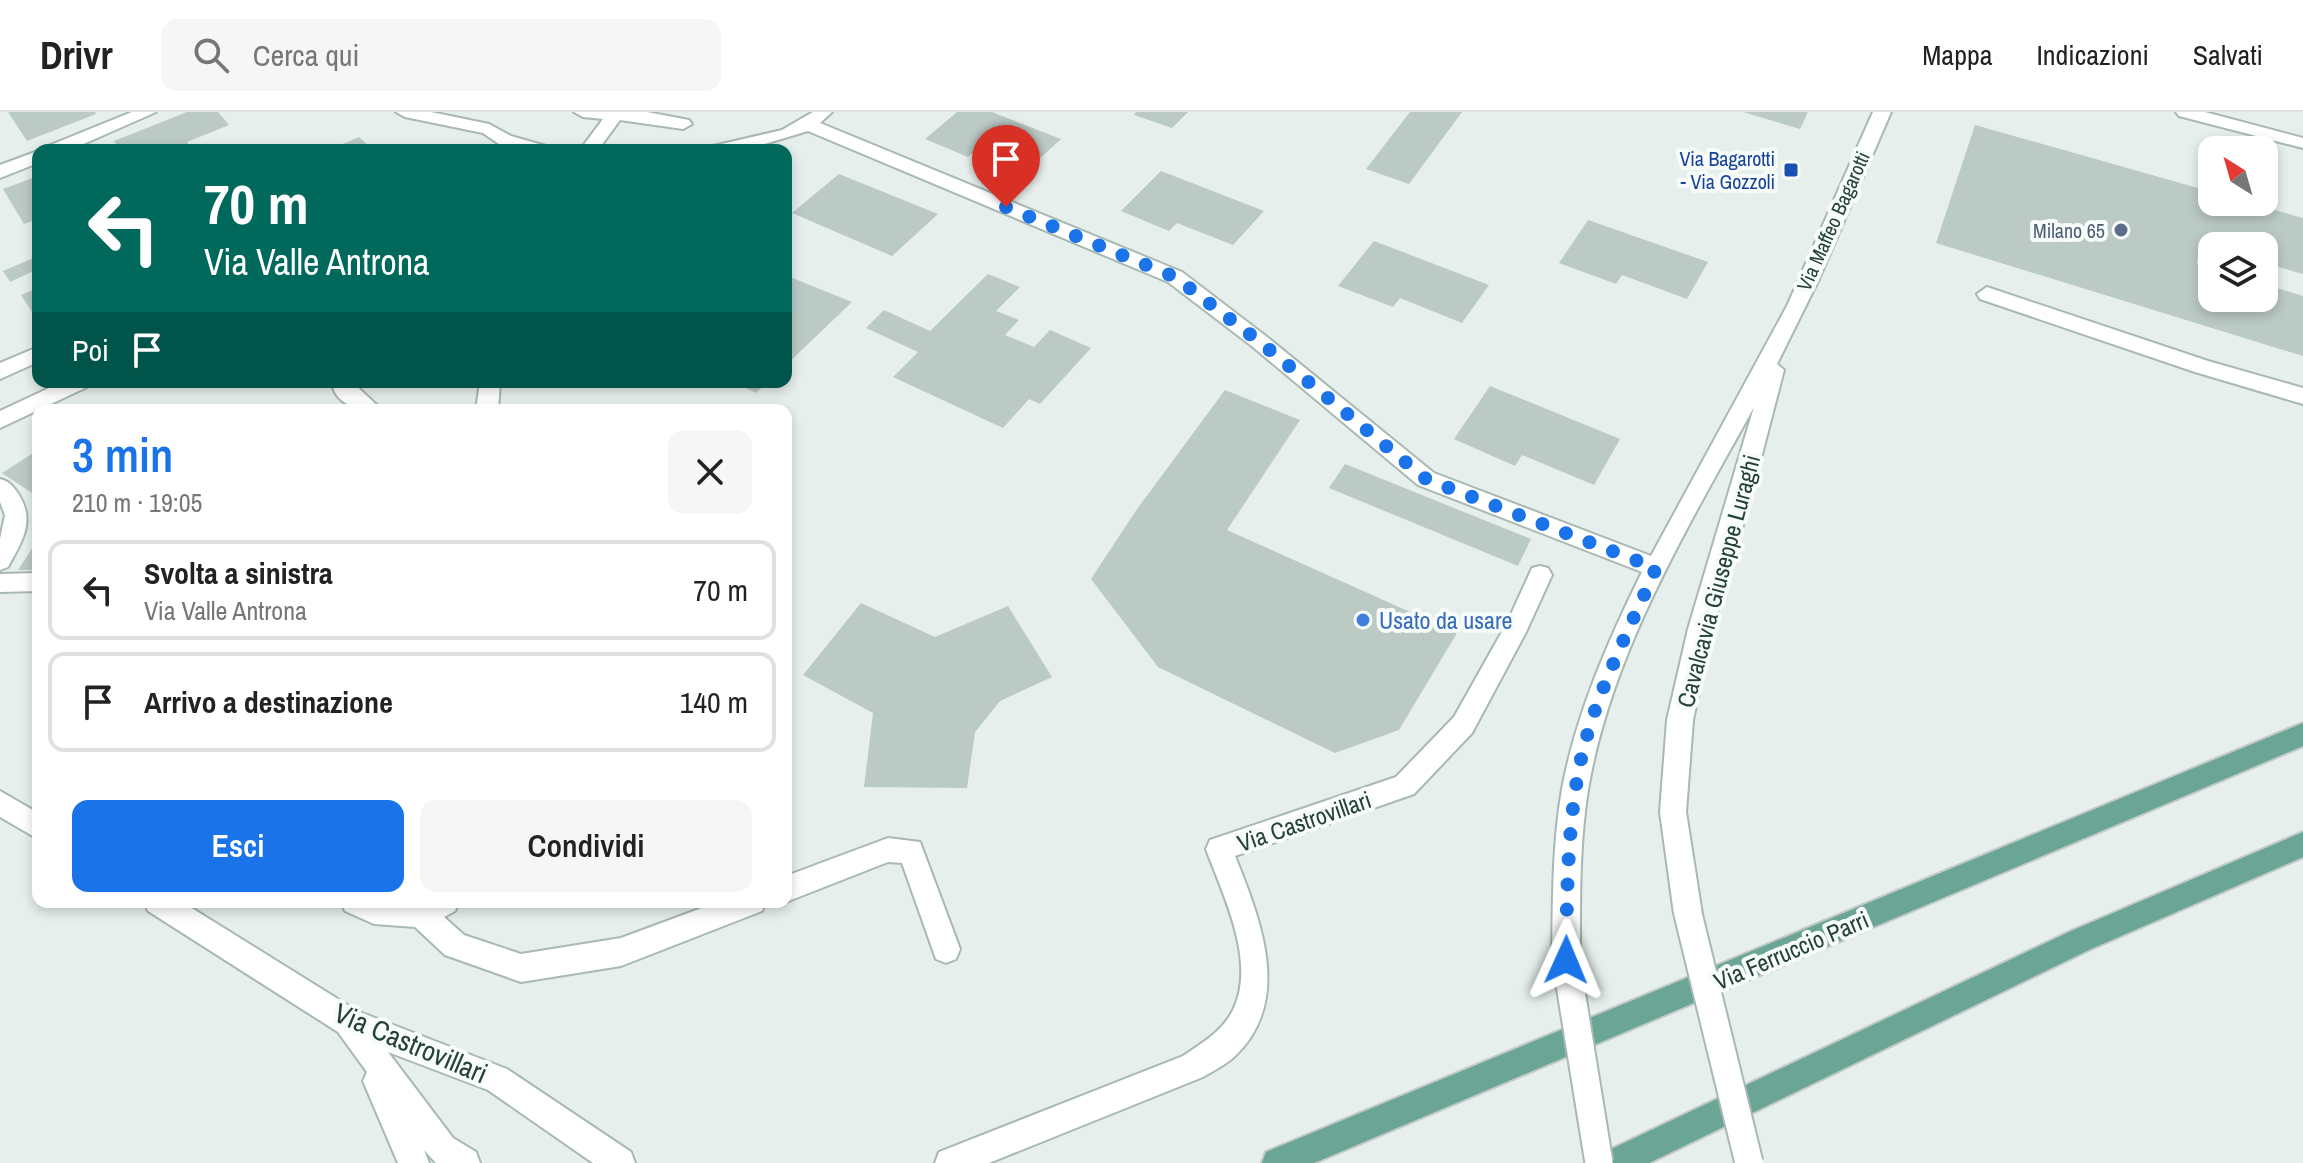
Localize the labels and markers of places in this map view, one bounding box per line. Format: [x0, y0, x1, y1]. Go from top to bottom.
pin [972, 125, 1040, 207]
place label: Via Bagarotti - Via Gozzoli [1680, 145, 1775, 195]
marker: Via Bagarotti - Via Gozzoli [1782, 161, 1800, 179]
place label: Milano 65 [2033, 217, 2105, 244]
marker: Milano 65 [2112, 221, 2130, 239]
place label: Usato da usare [1379, 604, 1512, 636]
marker: Usato da usare [1354, 611, 1372, 629]

